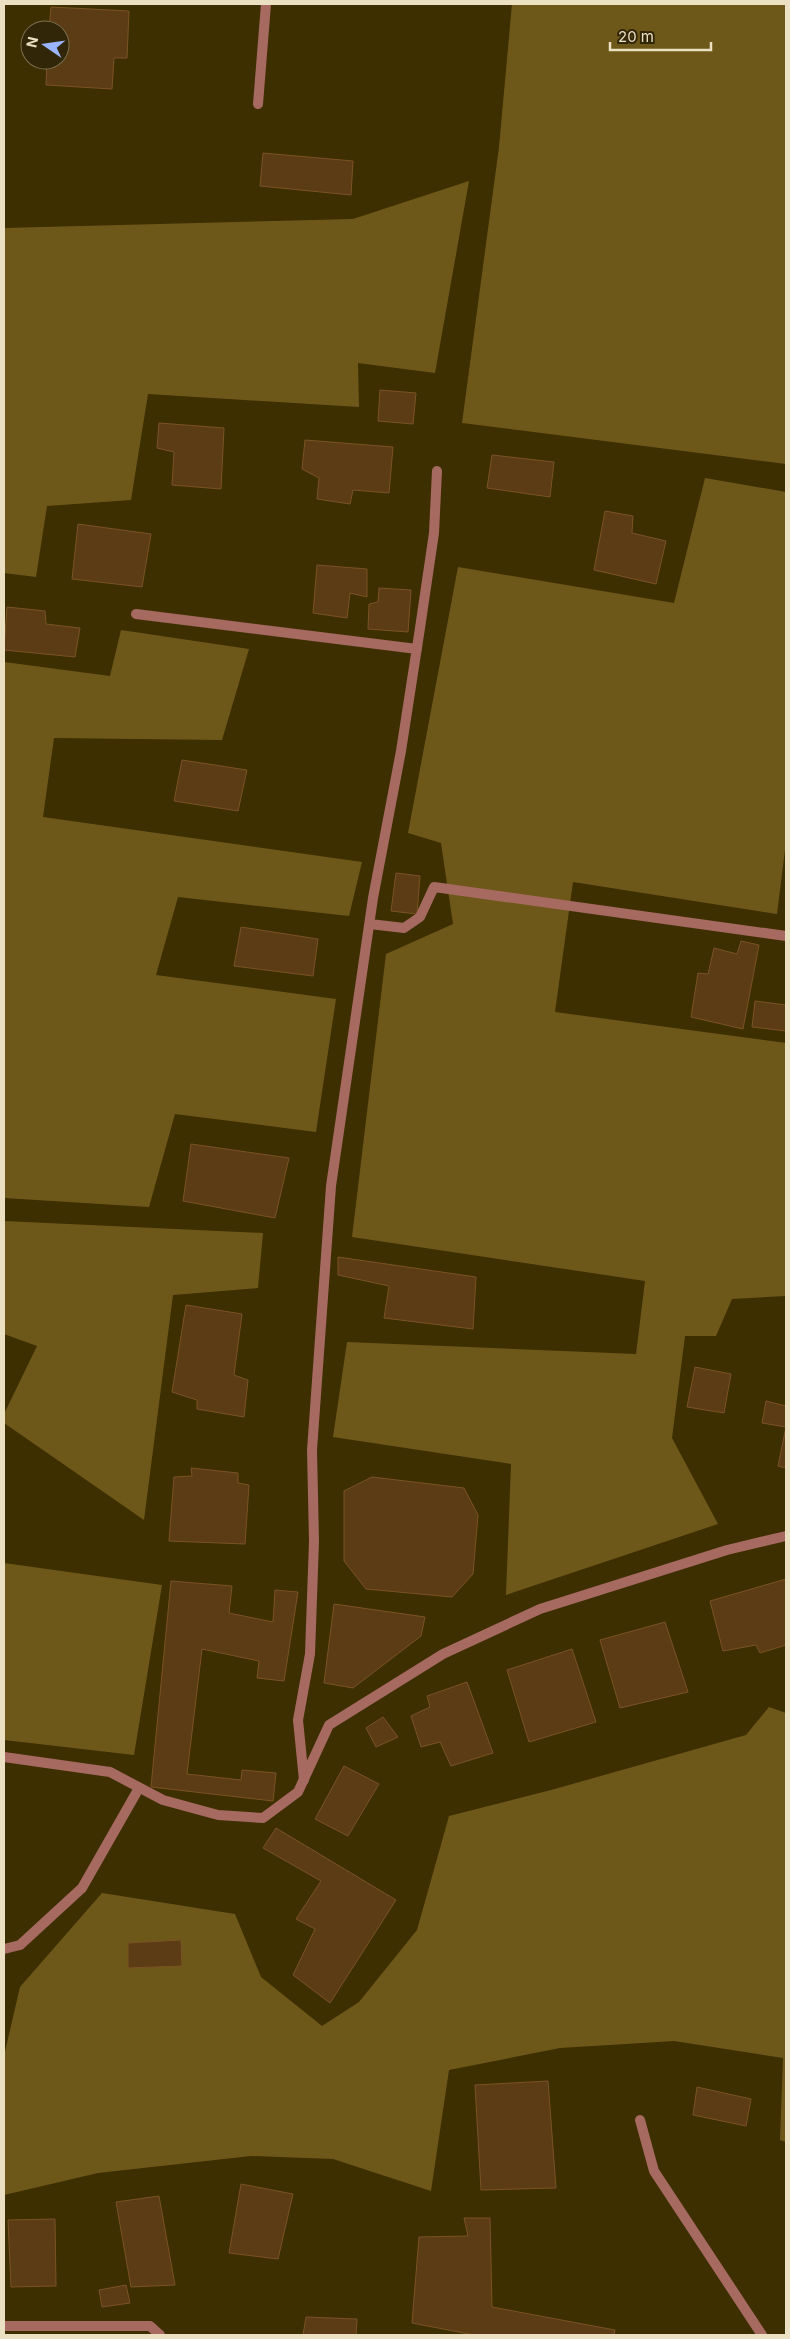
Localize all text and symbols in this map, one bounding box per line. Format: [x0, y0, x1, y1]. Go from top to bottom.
north arrow [20, 20, 70, 70]
scale bar [610, 20, 711, 52]
text: 20 m [618, 27, 654, 46]
text: N [22, 35, 41, 49]

